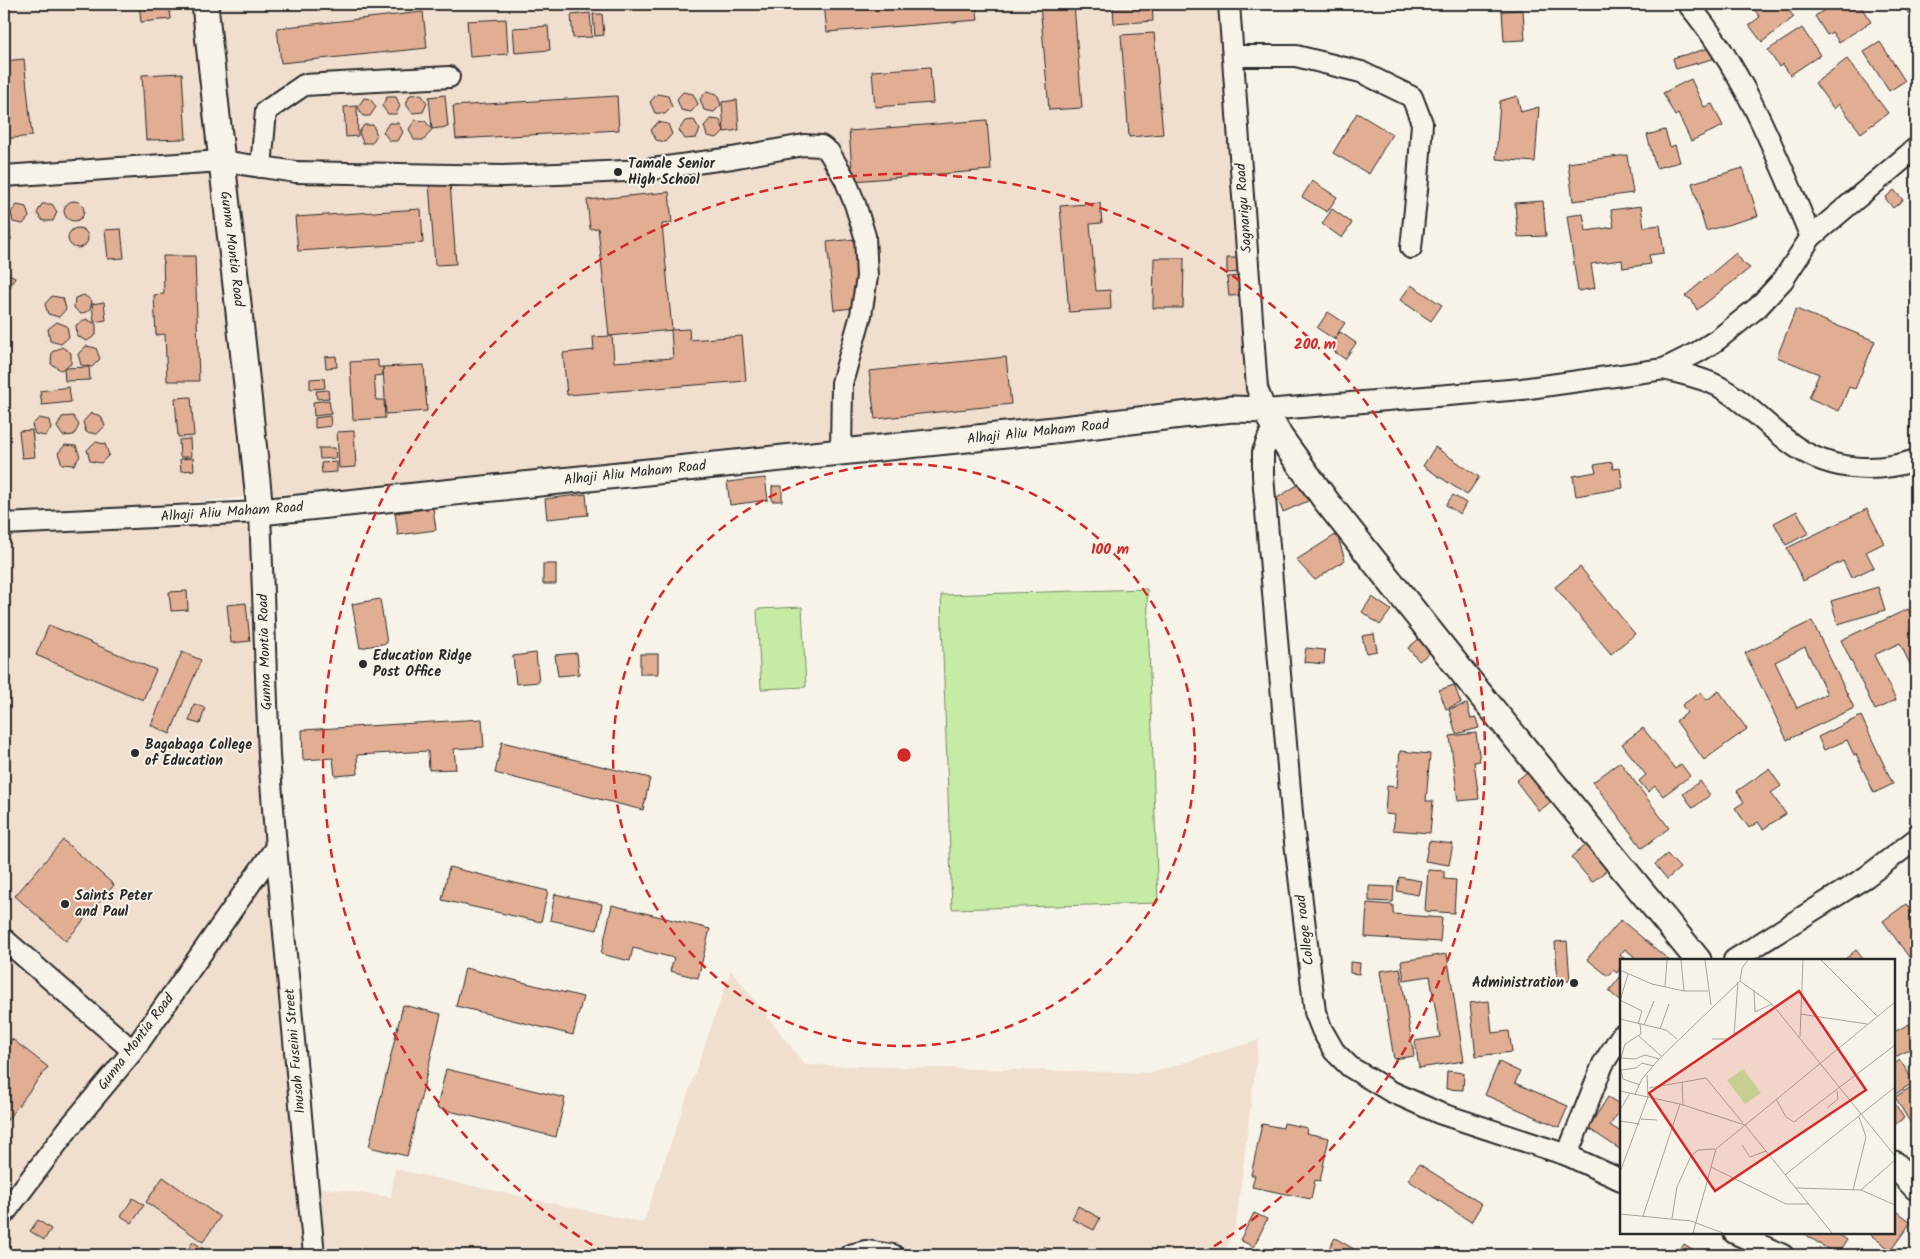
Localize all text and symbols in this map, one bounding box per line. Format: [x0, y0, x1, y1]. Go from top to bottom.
place label: Tamale Senior High School [628, 153, 716, 191]
street label: Sagnarigu Road [1230, 161, 1258, 254]
marker: Tamale Senior High School [612, 166, 624, 178]
street label: Gunna Montia Road [214, 190, 250, 309]
text: 200 m [1294, 333, 1336, 357]
street label: Alhaji Aliu Maham Road [966, 413, 1111, 450]
street label: Alhaji Aliu Maham Road [563, 454, 708, 491]
street label: Alhaji Aliu Maham Road [160, 496, 305, 528]
text: 100 m [1091, 538, 1129, 562]
street label: Gunna Montia Road [252, 593, 278, 710]
place label: Education Ridge Post Office [373, 645, 472, 683]
marker: Education Ridge Post Office [357, 658, 369, 670]
place label: Bagabaga College of Education [145, 734, 252, 772]
centre of rings [895, 746, 913, 764]
marker: Bagabaga College of Education [129, 747, 141, 759]
place label: Saints Peter and Paul [75, 885, 153, 923]
street label: College road [1290, 892, 1320, 967]
marker: Saints Peter and Paul [59, 898, 71, 910]
inset map [1620, 959, 1895, 1234]
place label: Administration [1472, 972, 1564, 994]
marker: Administration [1568, 977, 1580, 989]
street label: Inusah Fuseini Street [279, 987, 311, 1115]
street label: Gunna Montia Road [92, 988, 180, 1095]

